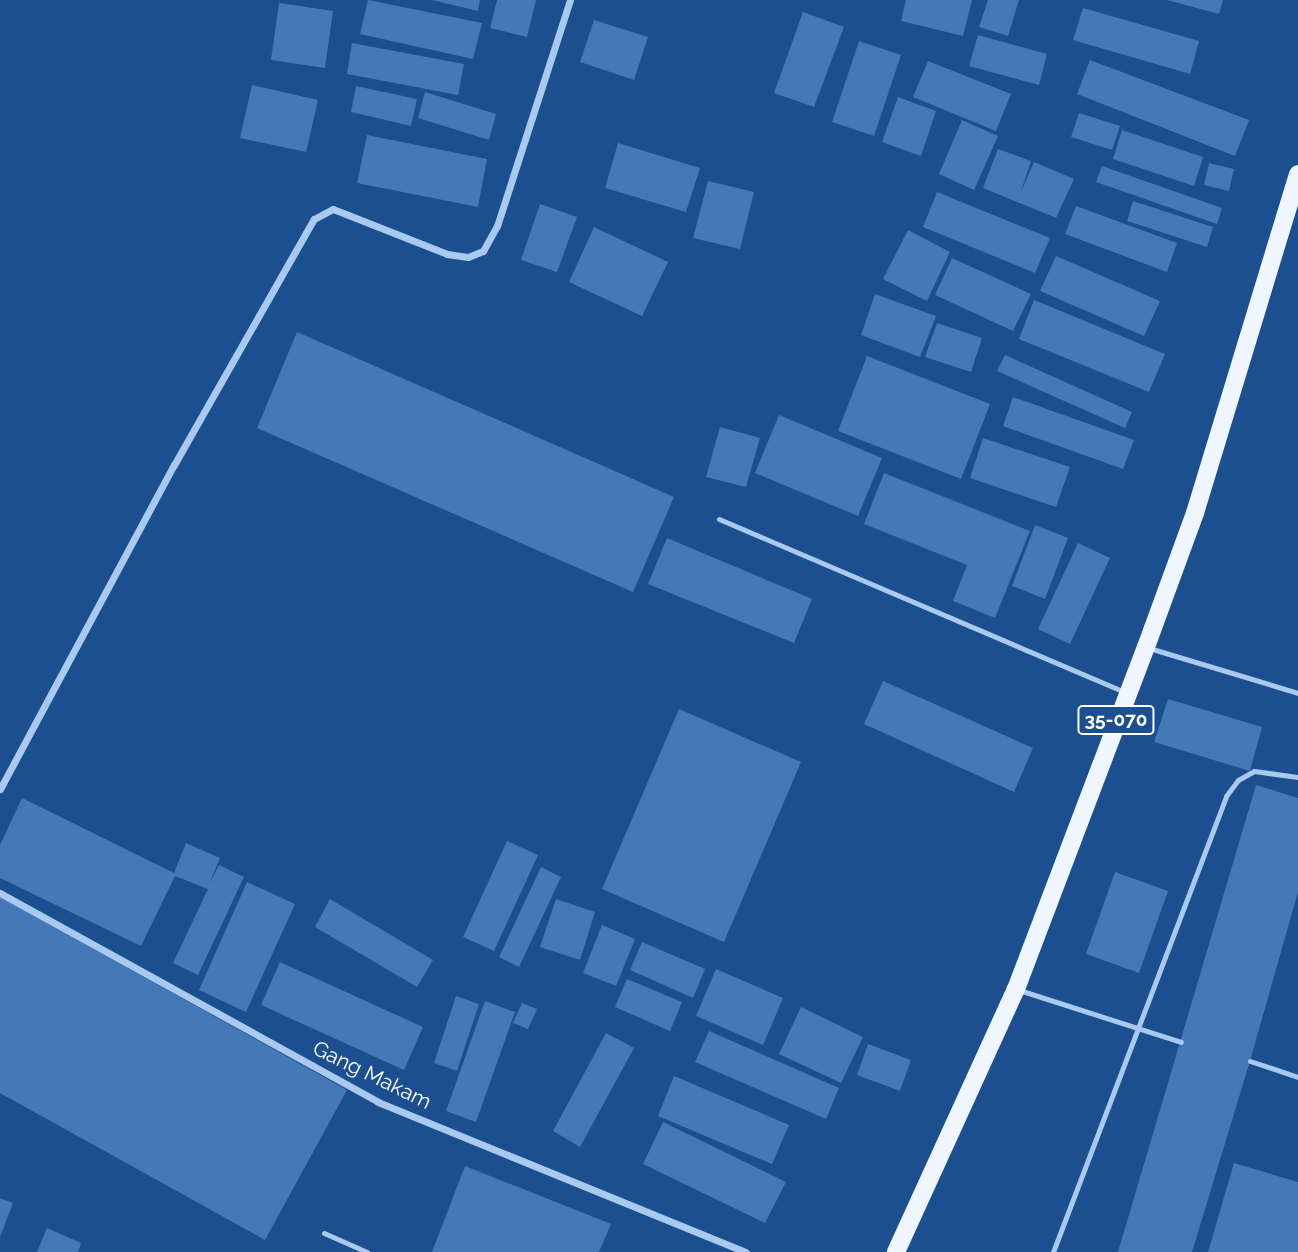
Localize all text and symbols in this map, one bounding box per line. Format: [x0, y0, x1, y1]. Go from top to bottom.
road number: 35-070 [1076, 705, 1156, 736]
street label: Gang Makam [309, 1035, 435, 1115]

